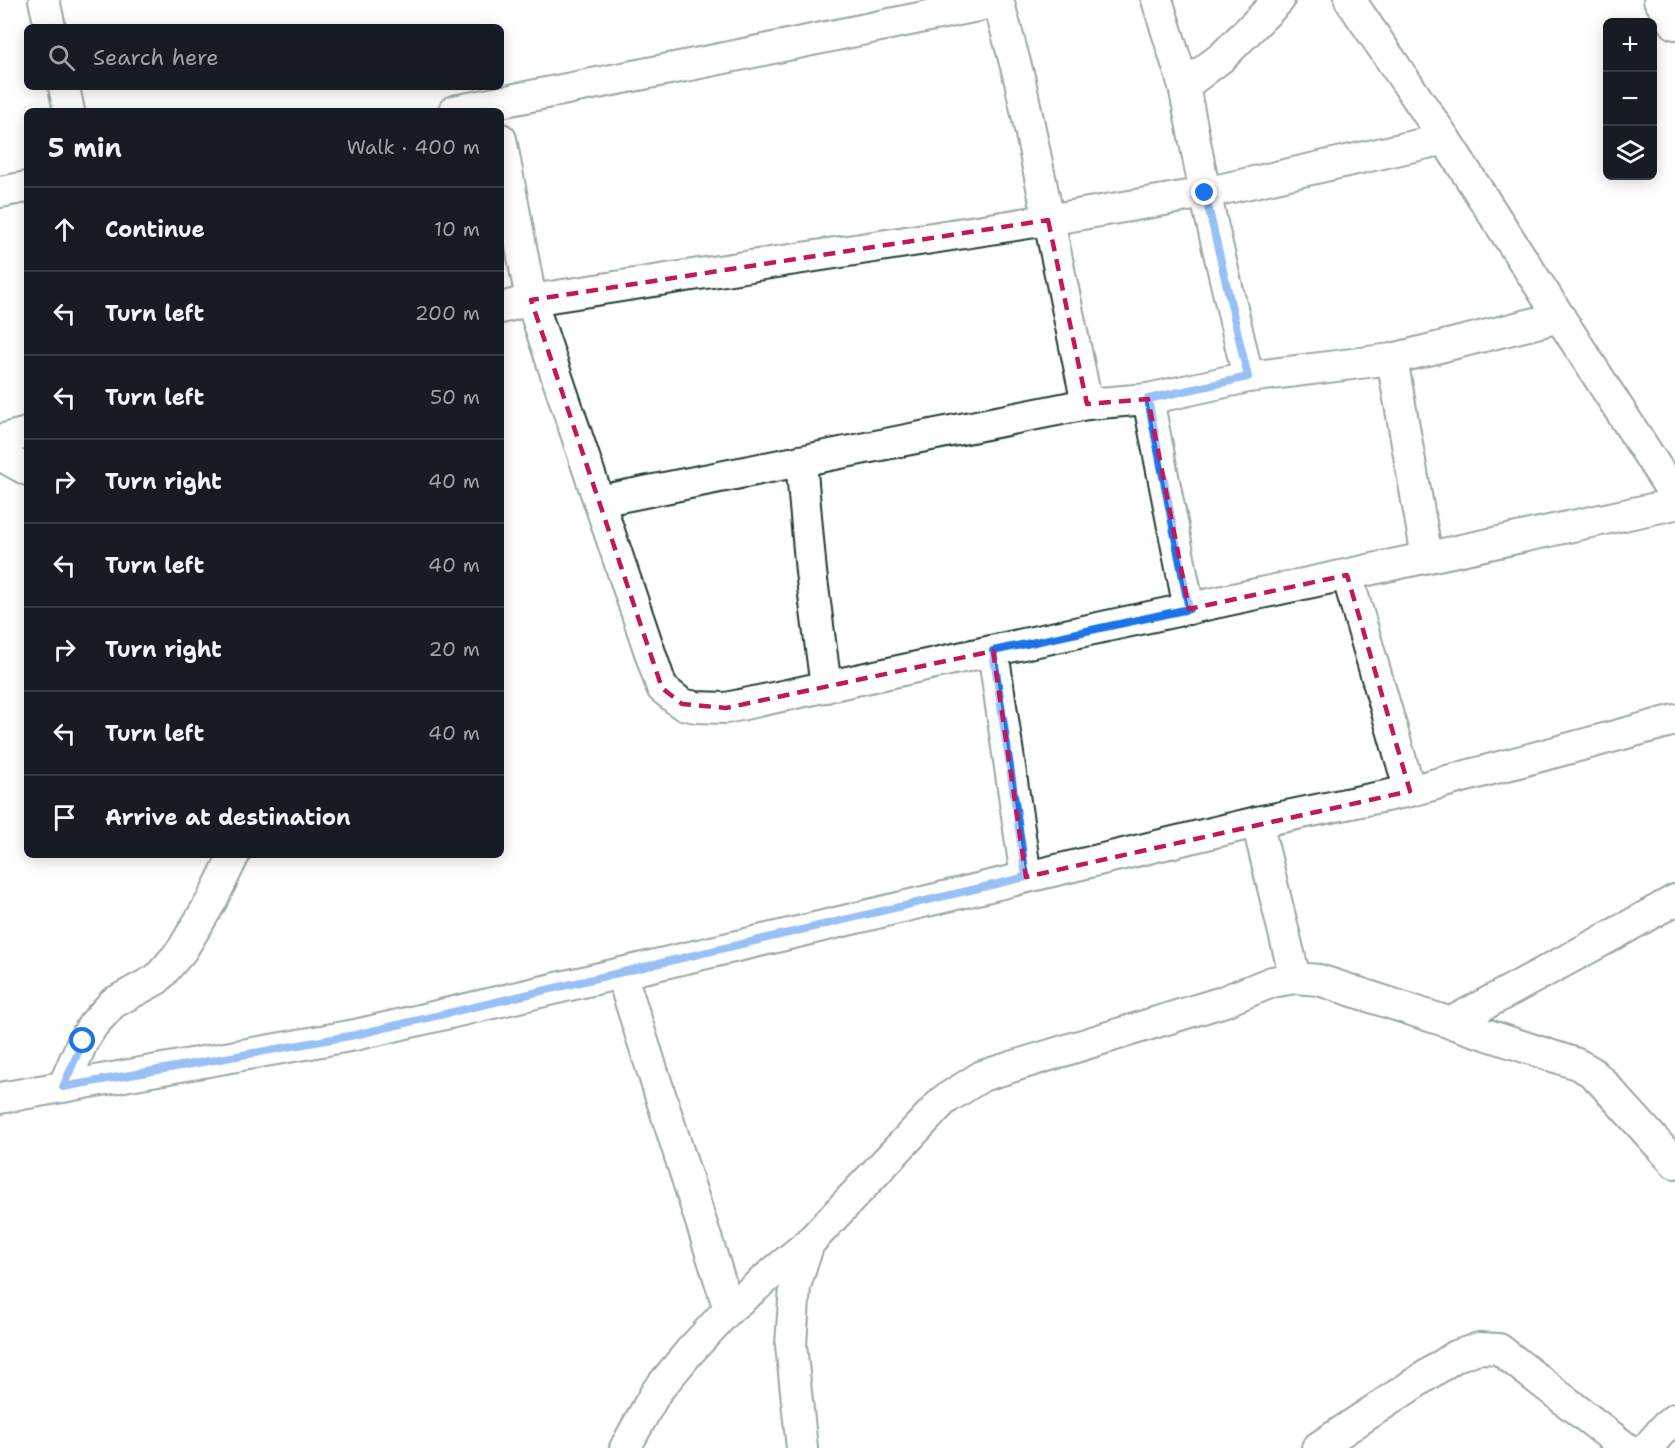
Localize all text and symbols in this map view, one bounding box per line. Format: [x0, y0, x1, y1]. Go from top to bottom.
map controls [1603, 18, 1657, 180]
button: + [1603, 18, 1657, 72]
search box [24, 24, 504, 90]
icon: search [45, 41, 78, 74]
text: Search here [93, 43, 219, 72]
button: − [1603, 72, 1657, 126]
button: layers [1603, 126, 1657, 180]
text: 5 min [48, 130, 122, 165]
text: Walk · 400 m [347, 134, 480, 160]
route end [1191, 179, 1217, 205]
icon: ahead [48, 213, 81, 246]
text: Continue [105, 215, 205, 244]
text: 10 m [434, 216, 480, 242]
icon: left [48, 297, 81, 330]
text: Turn left [105, 299, 204, 328]
text: 200 m [415, 300, 480, 326]
icon: left [48, 381, 81, 414]
text: Turn left [105, 383, 204, 412]
text: 50 m [430, 384, 480, 410]
icon: right [48, 465, 81, 498]
text: Turn right [105, 467, 222, 496]
text: 40 m [428, 468, 480, 494]
icon: left [48, 549, 81, 582]
text: Turn left [105, 551, 204, 580]
text: 40 m [428, 552, 480, 578]
icon: right [48, 633, 81, 666]
text: Turn right [105, 635, 222, 664]
text: 20 m [429, 636, 480, 662]
icon: left [48, 717, 81, 750]
text: Turn left [105, 719, 204, 748]
text: 40 m [428, 720, 480, 746]
icon: arrive [48, 801, 81, 834]
text: Arrive at destination [105, 803, 351, 832]
route start [69, 1027, 95, 1053]

